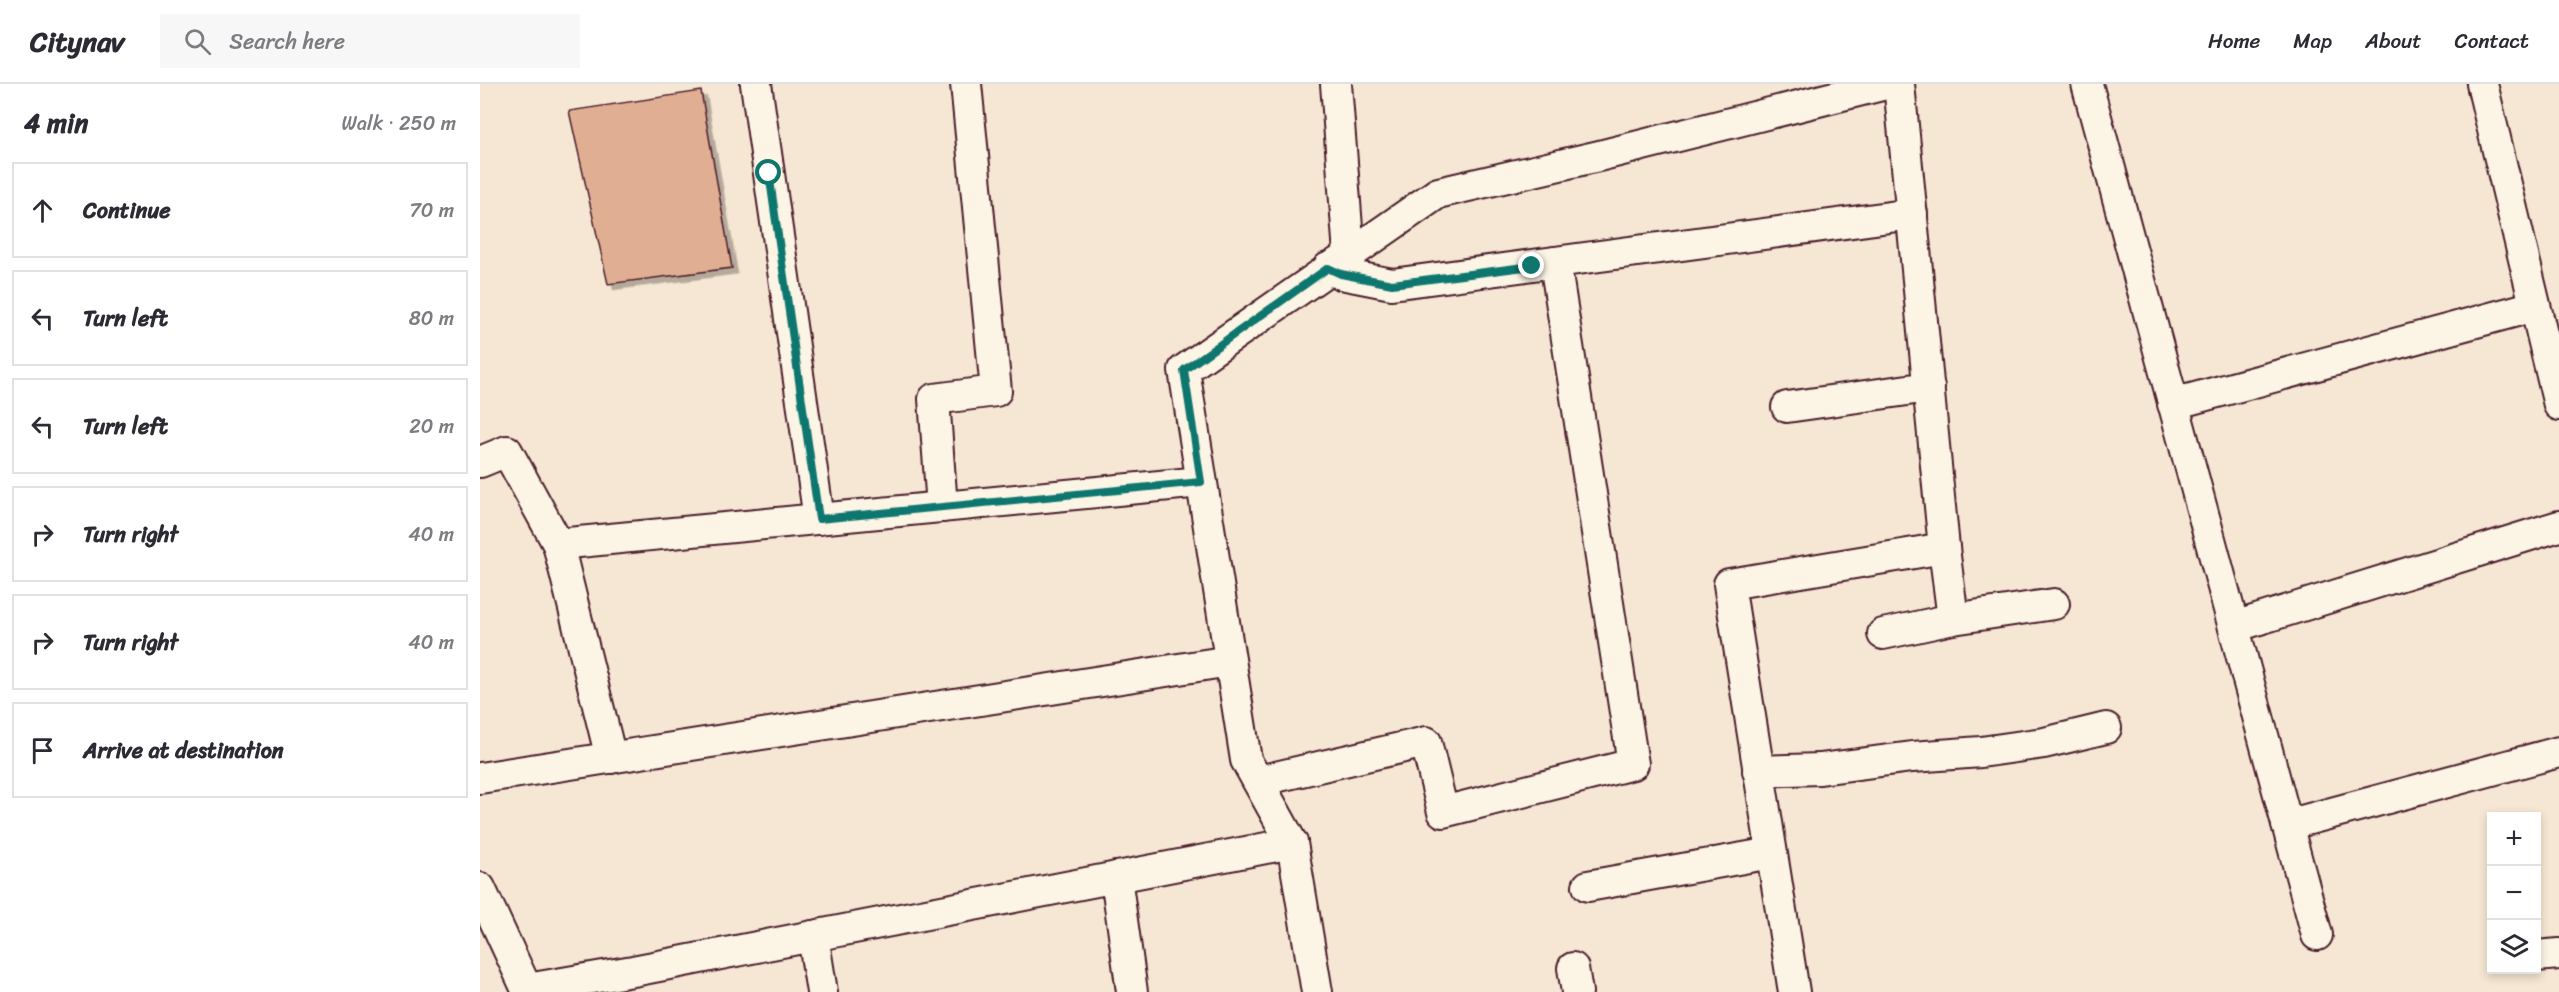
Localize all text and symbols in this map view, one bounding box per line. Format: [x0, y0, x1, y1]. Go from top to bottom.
search box [160, 14, 580, 68]
text: Citynav [30, 17, 124, 66]
text: Search here [229, 22, 345, 61]
text: Home [2208, 22, 2260, 60]
text: Map [2293, 22, 2332, 60]
text: About [2365, 22, 2422, 60]
text: Contact [2455, 22, 2529, 60]
icon: search [181, 25, 214, 58]
text: 4 min [24, 100, 88, 146]
text: Walk · 250 m [342, 106, 456, 141]
route start [755, 159, 781, 185]
text: Continue [83, 191, 171, 230]
text: 70 m [409, 193, 454, 228]
icon: ahead [26, 194, 59, 227]
route end [1518, 252, 1544, 278]
text: Turn left [83, 299, 168, 338]
text: 80 m [409, 301, 454, 336]
icon: left [26, 302, 59, 335]
text: Turn left [83, 407, 168, 446]
text: 20 m [409, 409, 454, 444]
icon: left [26, 410, 59, 443]
text: Turn right [83, 515, 178, 554]
text: 40 m [408, 517, 454, 552]
icon: right [26, 518, 59, 551]
text: Turn right [83, 623, 178, 662]
text: 40 m [408, 625, 454, 660]
icon: right [26, 626, 59, 659]
text: Arrive at destination [83, 731, 284, 770]
icon: arrive [26, 734, 59, 767]
map controls [2487, 812, 2541, 974]
button: + [2487, 812, 2541, 866]
button: − [2487, 866, 2541, 920]
button: layers [2487, 920, 2541, 974]

